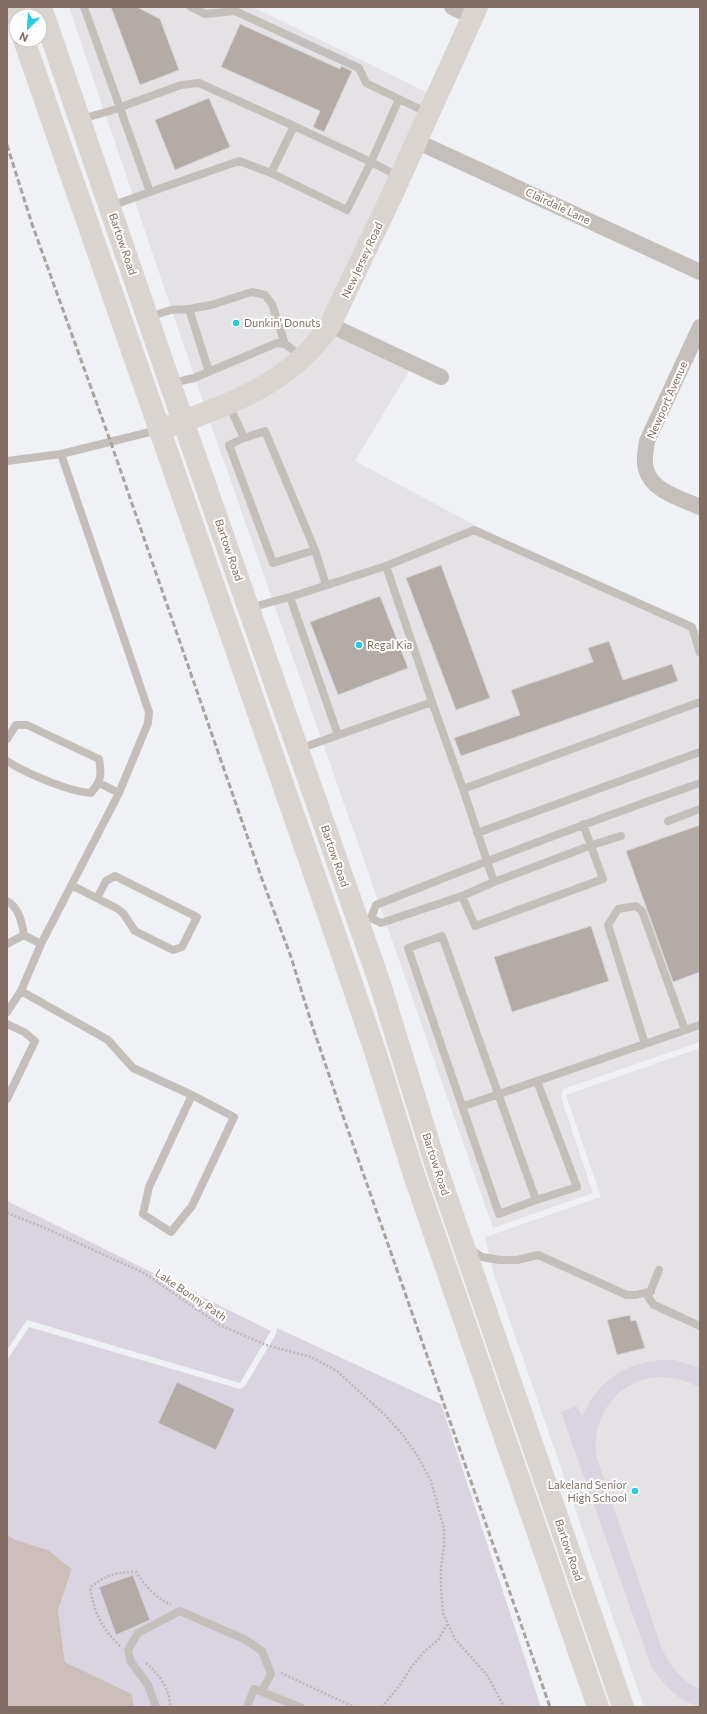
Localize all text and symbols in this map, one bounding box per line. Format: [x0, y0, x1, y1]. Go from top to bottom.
north arrow [8, 8, 48, 48]
text: N [17, 30, 30, 45]
street label: Clairdale Lane [524, 185, 593, 226]
street label: Bartow Road [107, 211, 140, 277]
street label: New Jersey Road [338, 220, 386, 300]
place label: Dunkin' Donuts [244, 316, 321, 329]
marker: Dunkin' Donuts [231, 318, 241, 328]
street label: Newport Avenue [644, 359, 690, 441]
street label: Bartow Road [213, 517, 246, 583]
place label: Regal Kia [367, 638, 412, 651]
marker: Regal Kia [354, 640, 364, 650]
street label: Bartow Road [319, 823, 352, 889]
street label: Bartow Road [420, 1131, 453, 1197]
street label: Lake Bonny Path [153, 1266, 229, 1323]
place label: Lakeland Senior High School [548, 1478, 628, 1504]
marker: Lakeland Senior High School [630, 1486, 640, 1496]
street label: Bartow Road [553, 1517, 586, 1583]

